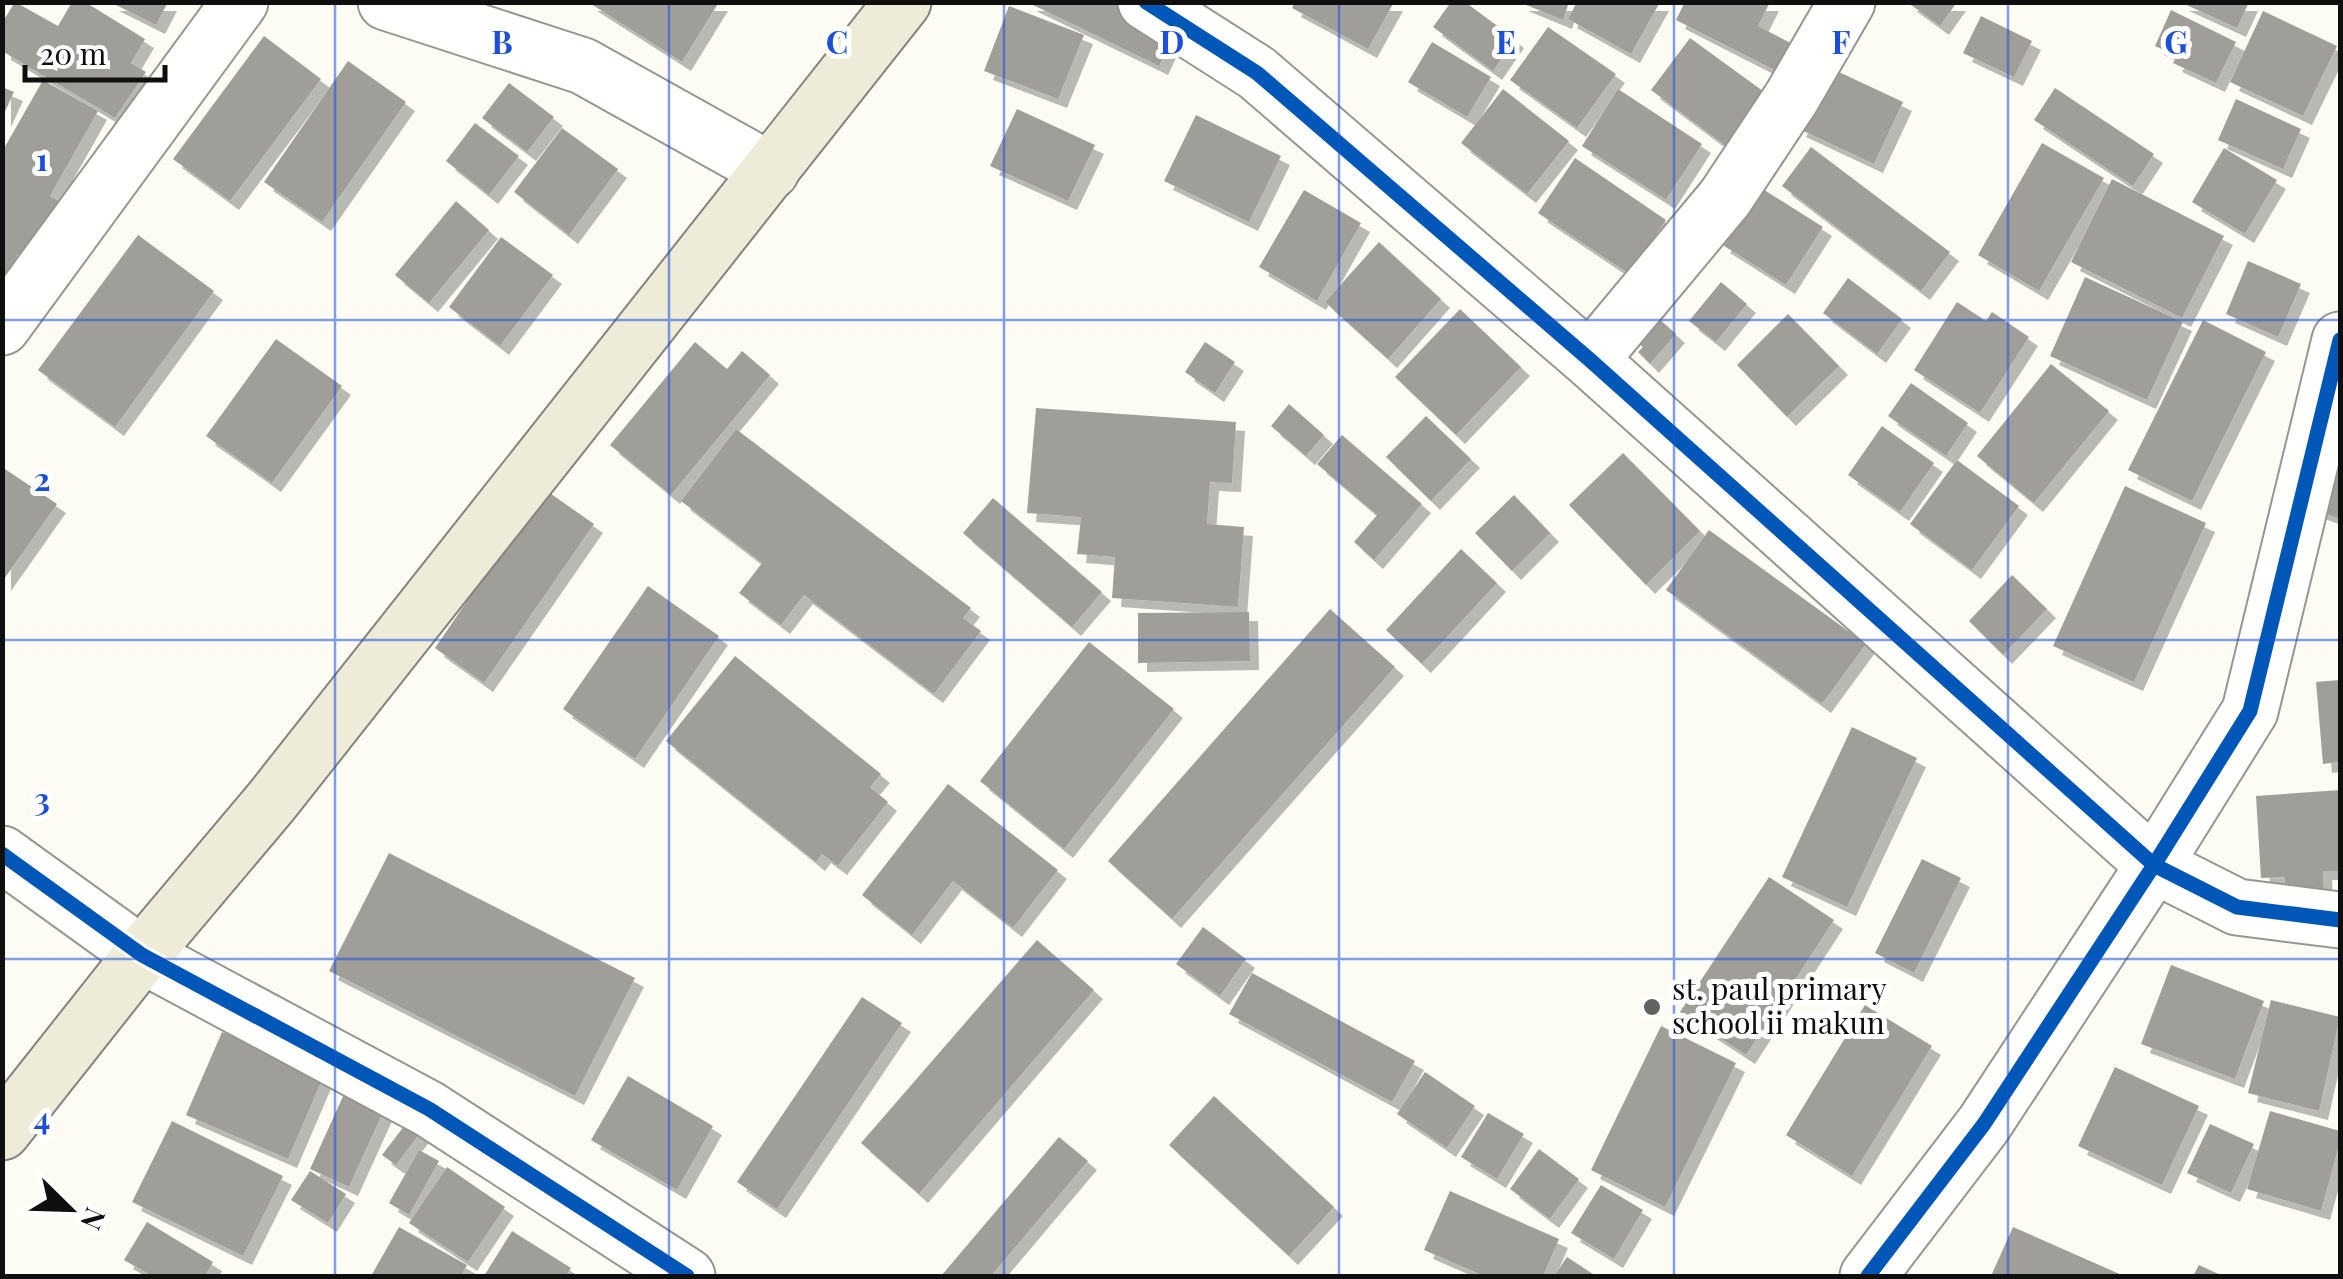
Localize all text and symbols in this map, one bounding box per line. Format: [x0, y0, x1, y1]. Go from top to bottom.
text: B [491, 19, 513, 62]
text: C [826, 19, 848, 62]
text: D [1160, 19, 1184, 62]
text: E [1496, 19, 1516, 62]
text: F [1832, 19, 1851, 62]
text: G [2164, 19, 2188, 62]
scale bar [25, 20, 165, 82]
text: 20 m [40, 33, 107, 73]
text: 1 [36, 136, 48, 179]
text: 2 [34, 456, 50, 499]
text: 3 [34, 776, 50, 819]
place label: st. paul primary school ii makun [1672, 968, 1887, 1042]
marker: st. paul primary school ii makun [1641, 996, 1663, 1018]
text: 4 [34, 1095, 50, 1138]
north arrow [20, 1159, 120, 1259]
text: N [73, 1203, 115, 1236]

